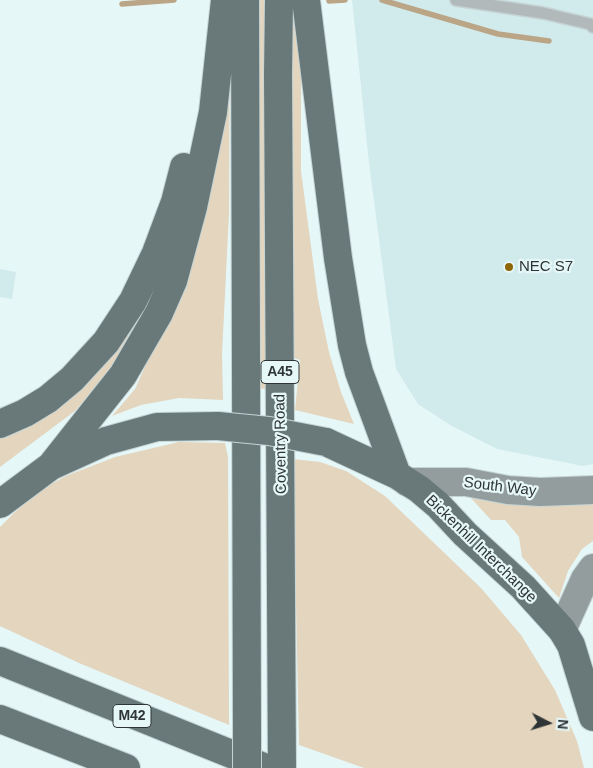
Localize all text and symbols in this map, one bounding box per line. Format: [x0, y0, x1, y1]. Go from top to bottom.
place label: NEC S7 [519, 258, 573, 276]
marker: NEC S7 [503, 261, 515, 273]
road number: A45 [261, 361, 299, 384]
street label: Coventry Road [271, 394, 291, 494]
street label: South Way [463, 474, 537, 500]
street label: Bickenhill Interchange [422, 492, 540, 606]
north arrow [523, 698, 573, 748]
road number: M42 [113, 704, 151, 728]
text: N [555, 719, 571, 730]

